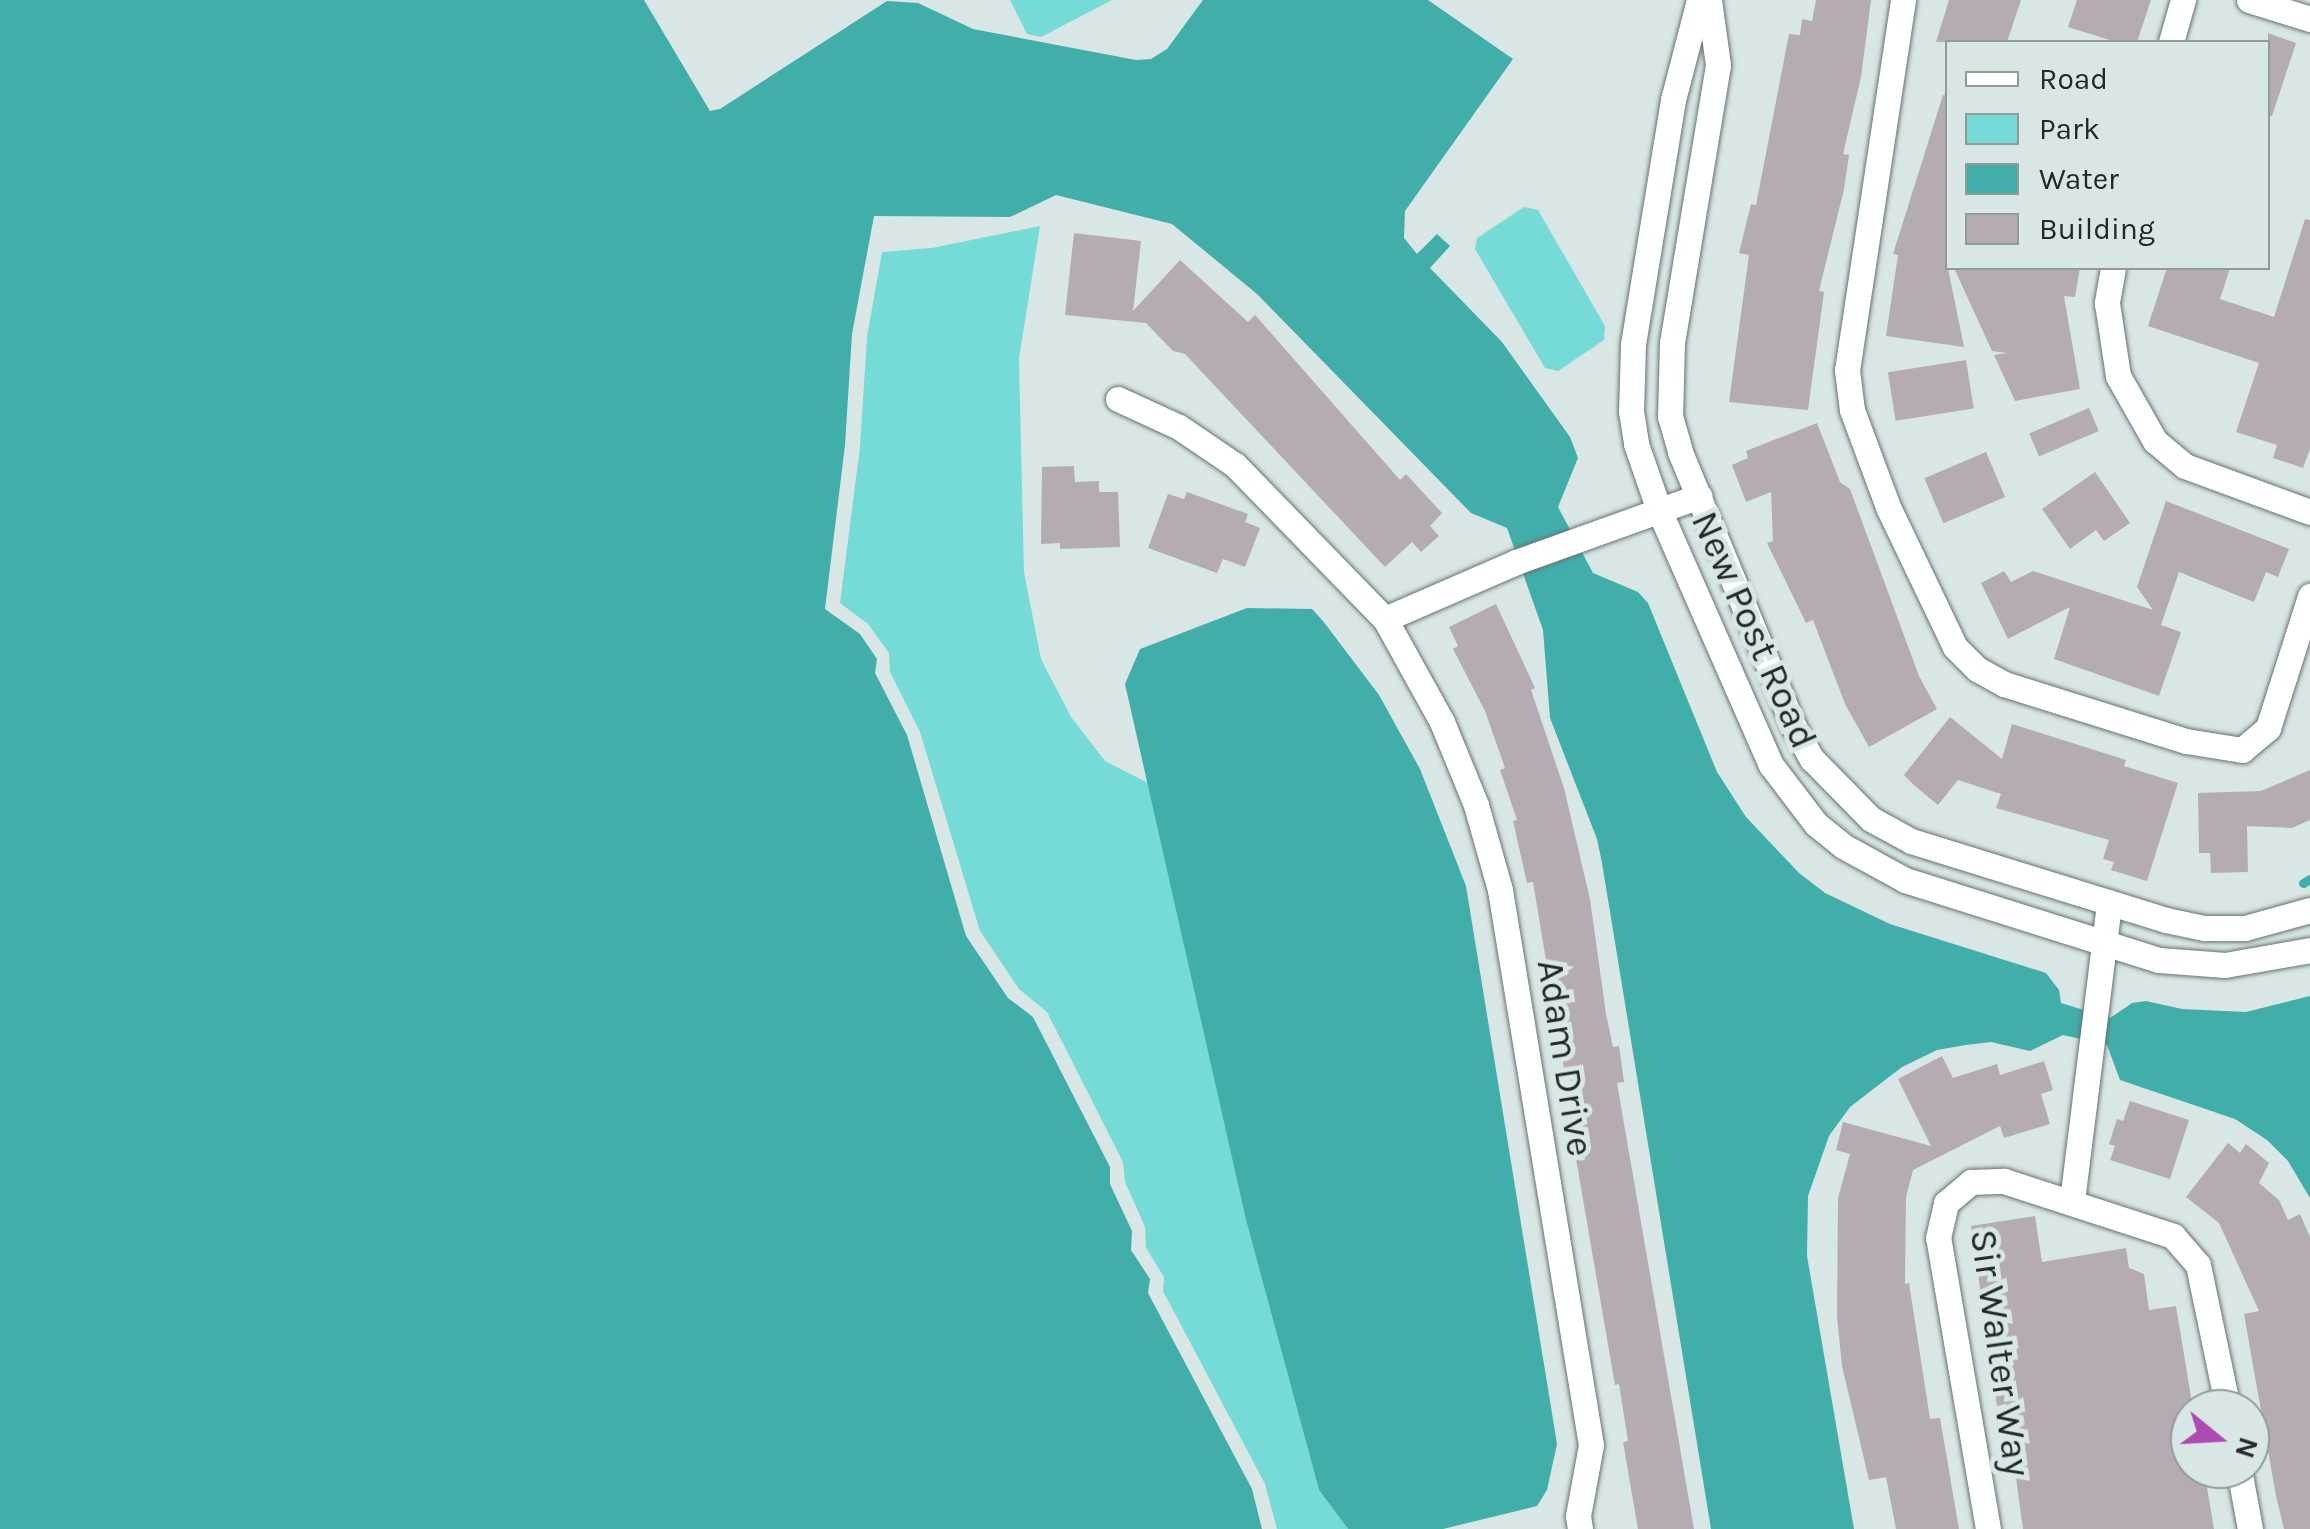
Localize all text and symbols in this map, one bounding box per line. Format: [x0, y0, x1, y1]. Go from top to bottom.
legend [1945, 40, 2270, 270]
text: Road [2039, 61, 2108, 97]
text: Park [2039, 111, 2100, 147]
text: Water [2039, 161, 2119, 197]
text: Building [2039, 211, 2155, 247]
street label: New Post Road [1681, 504, 1827, 756]
street label: Adam Drive [1527, 956, 1603, 1160]
street label: Sir Walter Way [1960, 1226, 2040, 1480]
north arrow [2170, 1389, 2270, 1489]
text: N [2228, 1433, 2266, 1462]

